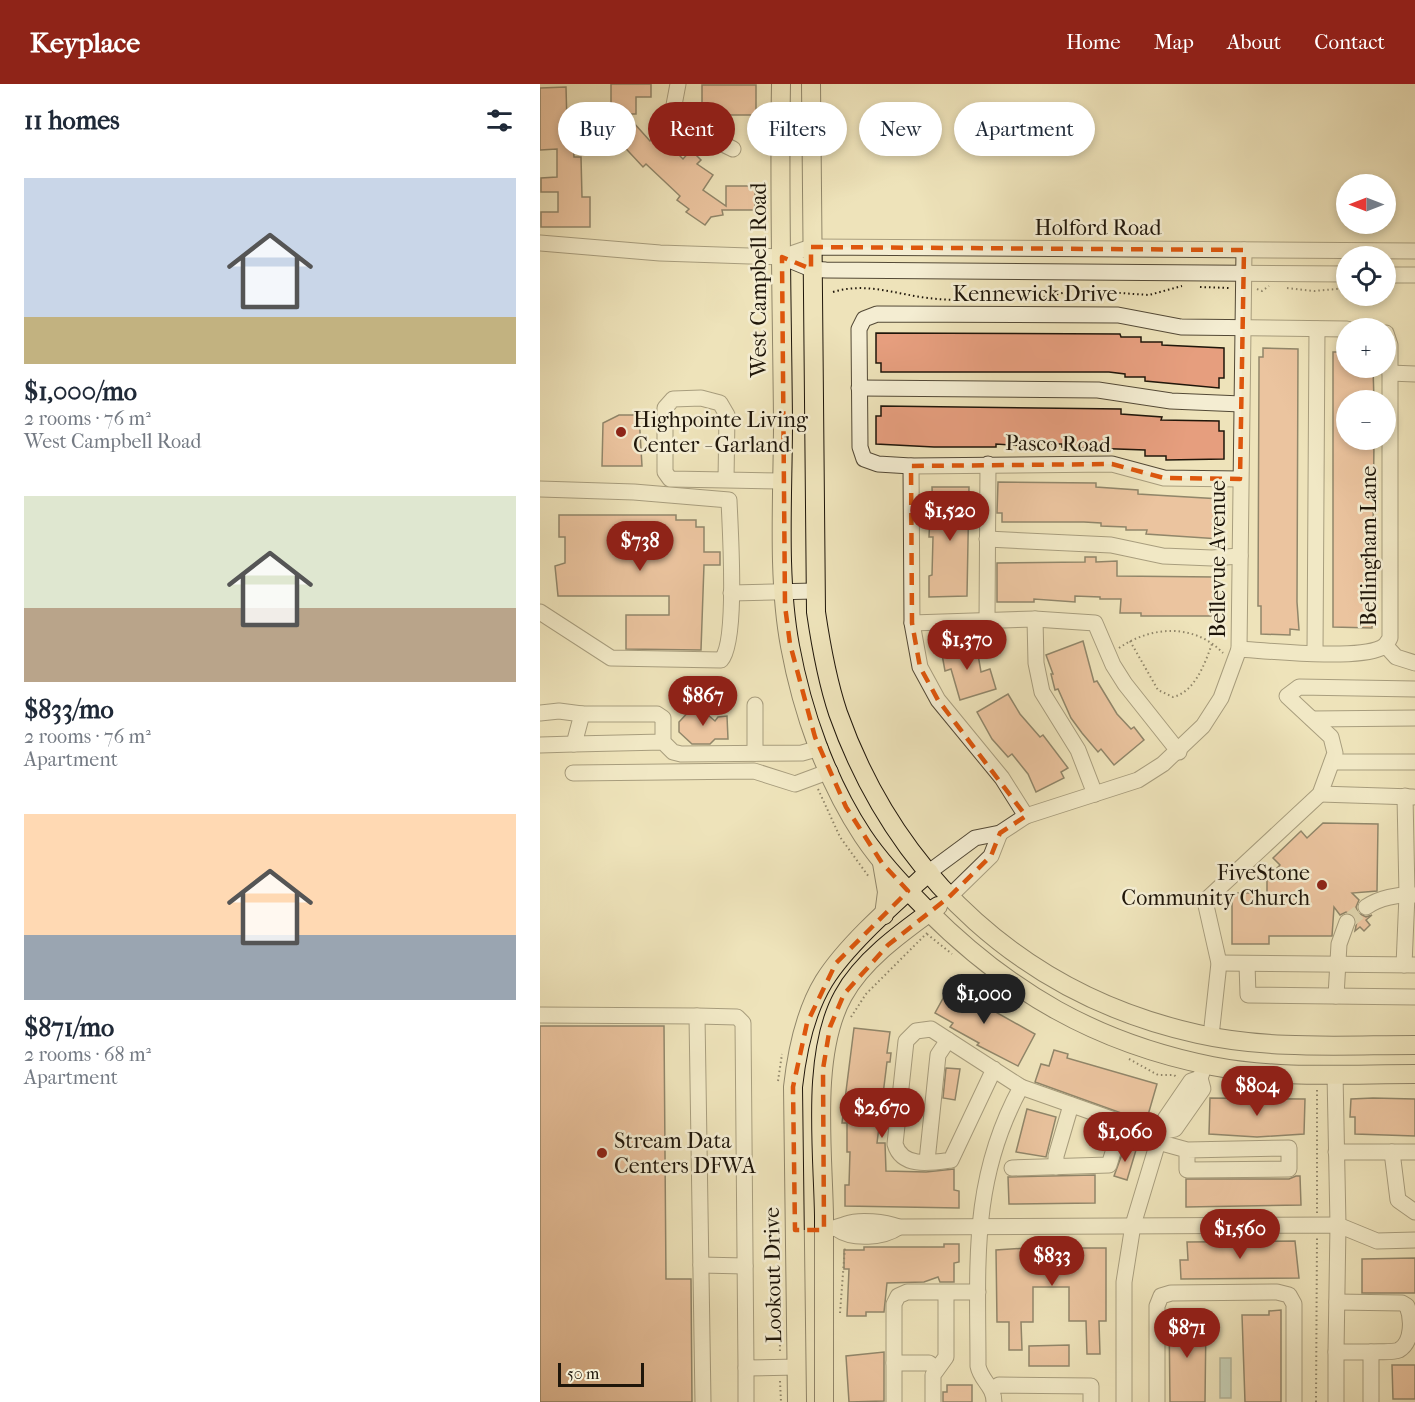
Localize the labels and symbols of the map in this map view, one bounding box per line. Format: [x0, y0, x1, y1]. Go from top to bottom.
north arrow [1336, 174, 1396, 234]
street label: West Campbell Road [746, 181, 772, 379]
street label: Holford Road [1035, 215, 1162, 241]
street label: Kennewick Drive [953, 281, 1118, 307]
place label: Highpointe Living Center - Garland [633, 407, 808, 458]
marker: Highpointe Living Center - Garland [614, 425, 628, 439]
street label: Pasco Road [1005, 430, 1112, 458]
street label: Bellingham Lane [1356, 465, 1382, 626]
street label: Bellevue Avenue [1205, 480, 1231, 638]
pin: $1,520 [901, 491, 999, 542]
pin: $738 [604, 521, 676, 572]
pin: $1,370 [918, 620, 1016, 671]
pin: $867 [667, 676, 739, 727]
place label: FiveStone Community Church [1121, 860, 1311, 911]
marker: FiveStone Community Church [1315, 878, 1329, 892]
pin: $1,000 [935, 974, 1033, 1025]
pin: $804 [1221, 1066, 1293, 1117]
pin: $2,670 [833, 1088, 931, 1139]
pin: $1,060 [1076, 1112, 1174, 1163]
place label: Stream Data Centers DFWA [614, 1128, 757, 1179]
marker: Stream Data Centers DFWA [595, 1146, 609, 1160]
street label: Lookout Drive [759, 1207, 787, 1343]
pin: $1,560 [1191, 1209, 1289, 1260]
pin: $833 [1016, 1236, 1088, 1287]
pin: $871 [1151, 1308, 1223, 1359]
scale bar [558, 1360, 644, 1388]

